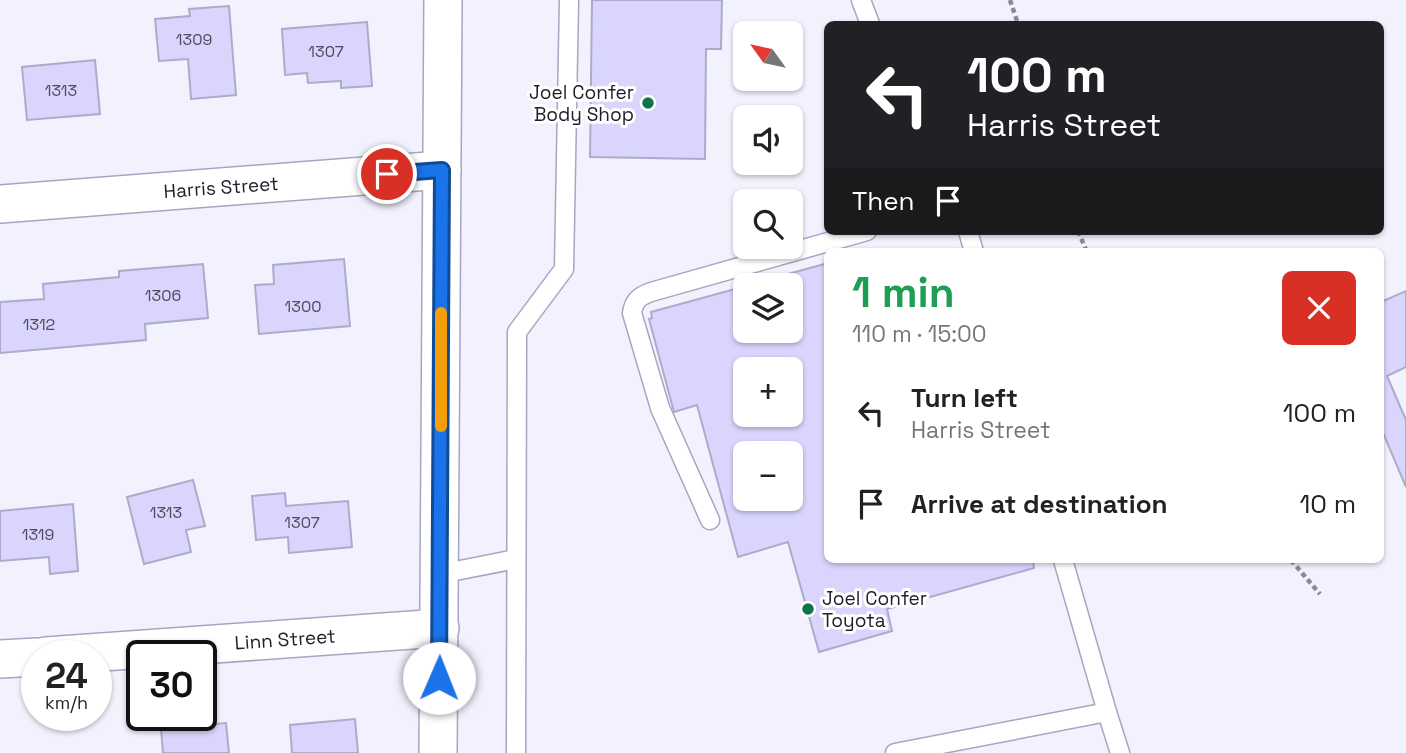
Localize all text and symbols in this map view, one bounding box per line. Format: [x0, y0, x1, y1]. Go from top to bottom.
north arrow [733, 21, 803, 91]
map controls [733, 21, 803, 511]
house number: 1309 [176, 29, 212, 50]
house number: 1307 [308, 41, 344, 62]
text: 100 m [967, 44, 1107, 106]
icon: left [852, 49, 943, 140]
house number: 1313 [45, 80, 77, 101]
place label: Joel Confer Body Shop [529, 80, 634, 127]
marker: Joel Confer Body Shop [640, 95, 656, 111]
button: sound [733, 105, 803, 175]
text: Harris Street [967, 105, 1161, 145]
pin [357, 144, 417, 204]
icon: arrive [368, 155, 406, 193]
street label: Harris Street [163, 171, 279, 204]
icon: arrive [929, 182, 967, 220]
text: Then [852, 184, 915, 218]
button: search [733, 189, 803, 259]
text: 1 min [852, 266, 955, 319]
button: close [1282, 271, 1356, 345]
button: layers [733, 273, 803, 343]
house number: 1306 [145, 285, 181, 306]
house number: 1300 [285, 296, 321, 317]
house number: 1312 [23, 314, 55, 335]
text: 110 m · 15:00 [852, 319, 986, 349]
button: + [733, 357, 803, 427]
text: Turn left [911, 381, 1018, 415]
icon: left [852, 394, 890, 432]
text: 100 m [1283, 396, 1356, 430]
text: Harris Street [911, 415, 1051, 445]
button: − [733, 441, 803, 511]
icon: arrive [852, 485, 890, 523]
text: Arrive at destination [911, 487, 1168, 521]
text: 10 m [1299, 487, 1356, 521]
house number: 1313 [150, 502, 182, 523]
house number: 1307 [284, 512, 320, 533]
house number: 1319 [22, 524, 54, 545]
place label: Joel Confer Toyota [822, 586, 927, 633]
marker: Joel Confer Toyota [800, 601, 816, 617]
street label: Linn Street [234, 623, 336, 656]
speed limit sign: 30 [126, 640, 217, 731]
position arrow [402, 641, 476, 715]
text: 24 [45, 654, 88, 698]
text: km/h [45, 691, 88, 714]

